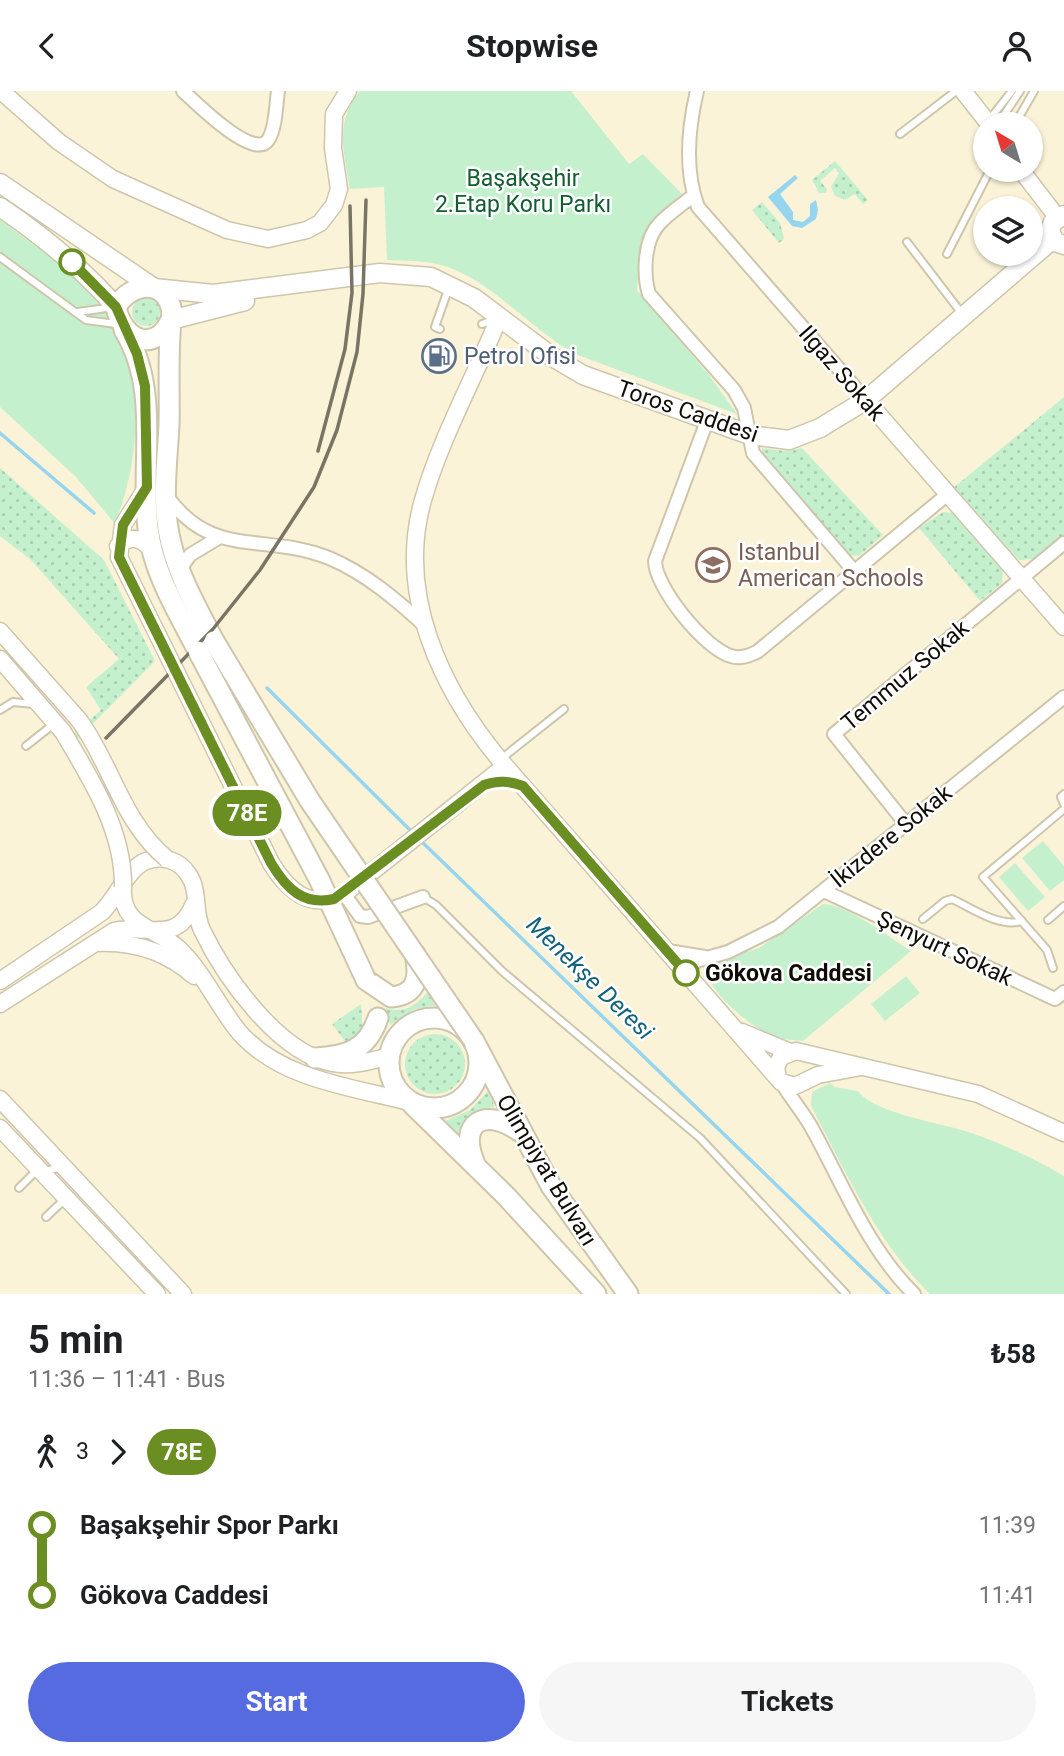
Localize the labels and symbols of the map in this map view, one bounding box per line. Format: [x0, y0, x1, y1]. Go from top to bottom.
north arrow [973, 112, 1043, 182]
park label: Başakşehir 2.Etap Koru Parkı [435, 165, 611, 218]
unlabelled marker [59, 249, 85, 275]
street label: Ilgaz Sokak [793, 320, 890, 427]
fuel station icon: Petrol Ofisi [420, 337, 458, 375]
place label: Petrol Ofisi [464, 343, 576, 370]
street label: Toros Caddesi [614, 375, 762, 448]
place label: Istanbul American Schools [738, 539, 924, 592]
school or university icon: Istanbul American Schools [694, 546, 732, 584]
street label: Temmuz Sokak [836, 614, 975, 736]
street label: İkizdere Sokak [825, 779, 958, 893]
line badge: 78E [207, 790, 287, 836]
street label: Şenyurt Sokak [873, 905, 1017, 992]
water label: Menekşe Deresi [521, 911, 659, 1046]
marker: Gökova Caddesi [673, 960, 699, 986]
place label: Gökova Caddesi [705, 960, 872, 987]
street label: Olimpiyat Bulvarı [491, 1090, 602, 1251]

